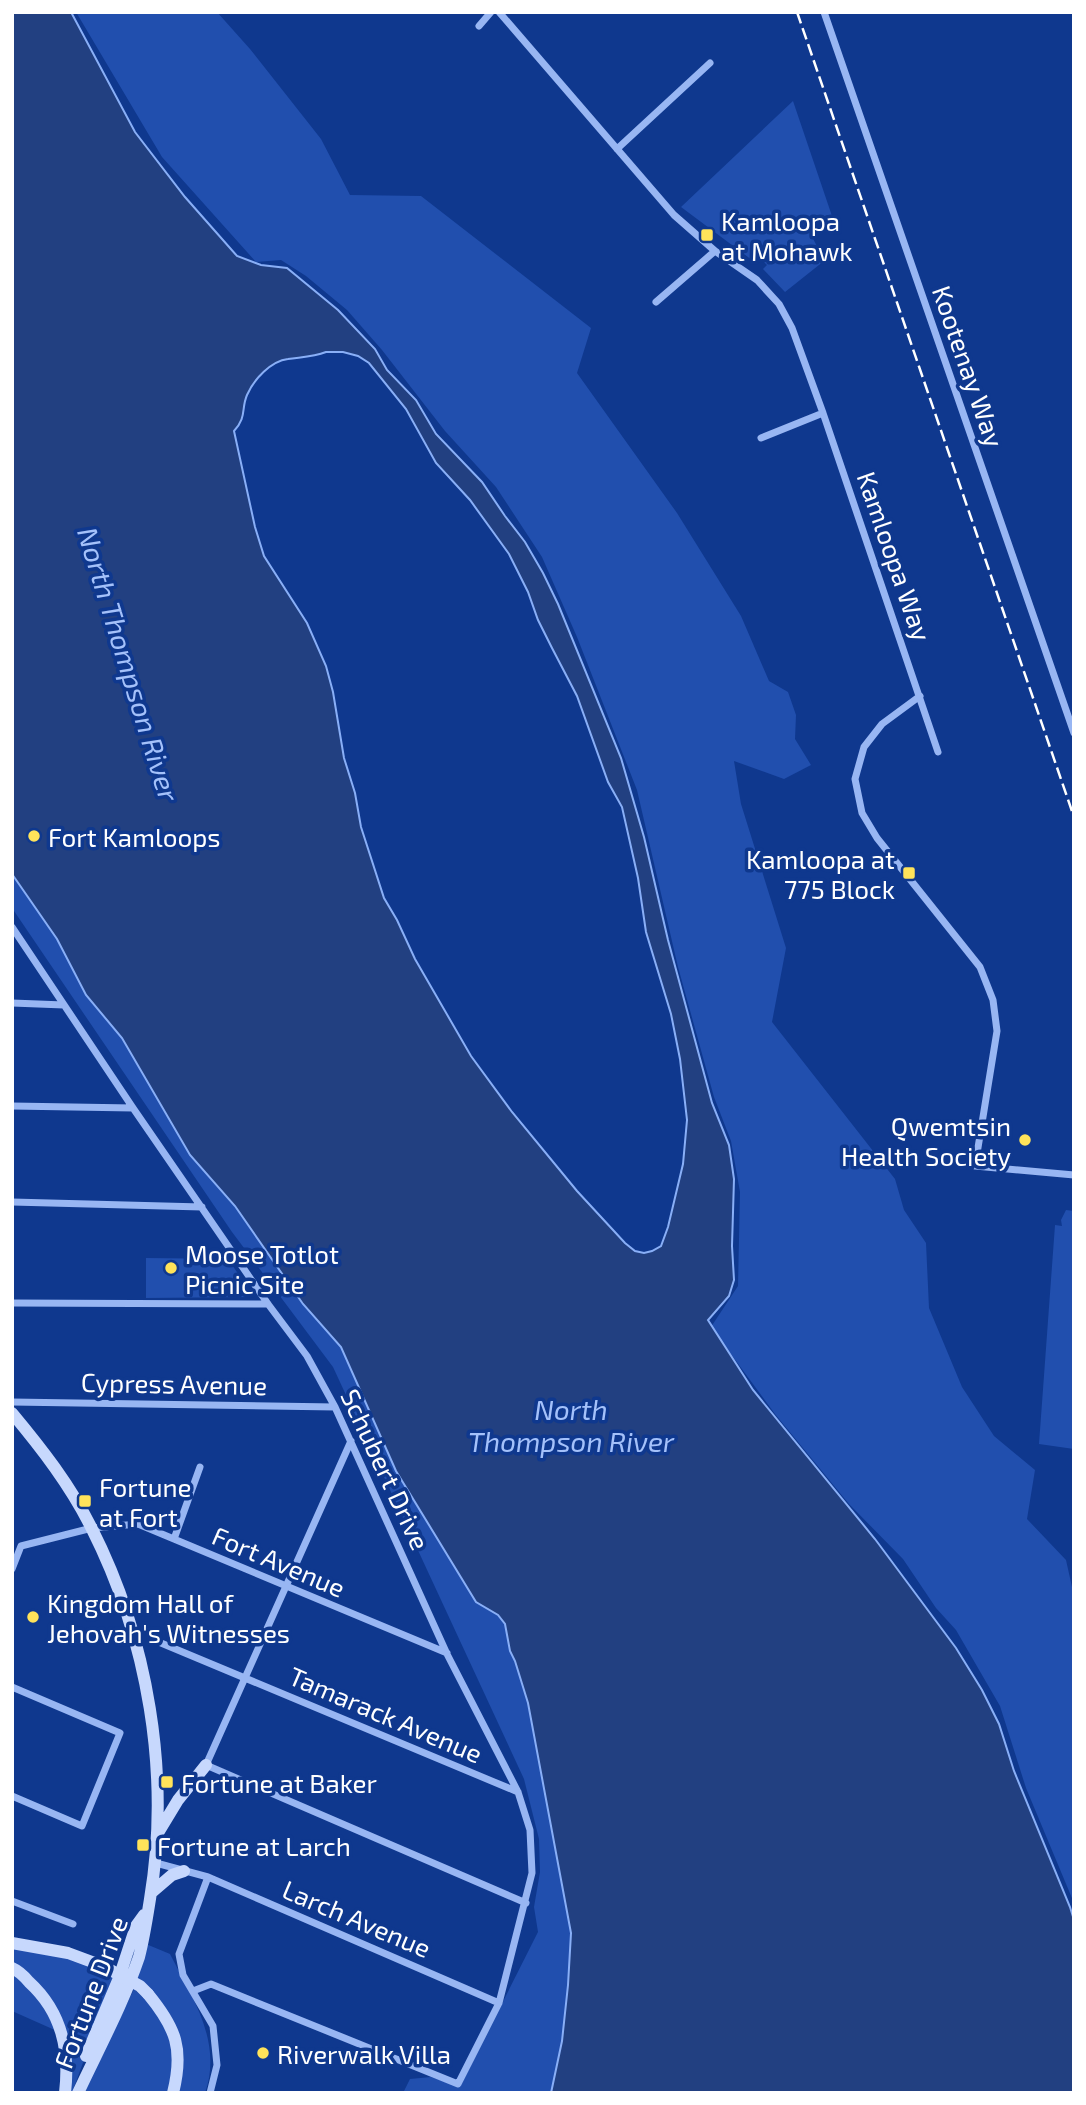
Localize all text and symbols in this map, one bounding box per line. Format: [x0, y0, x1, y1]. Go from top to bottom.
place label: Kamloopa at Mohawk [721, 205, 853, 266]
marker: Kamloopa at Mohawk [699, 227, 715, 243]
street label: Kootenay Way [927, 281, 1011, 451]
street label: Kamloopa Way [852, 467, 939, 645]
water label: North Thompson River [71, 523, 187, 806]
place label: Fort Kamloops [48, 821, 220, 852]
marker: Fort Kamloops [26, 828, 42, 844]
place label: Kamloopa at 775 Block [746, 843, 895, 904]
marker: Kamloopa at 775 Block [901, 865, 917, 881]
place label: Qwemtsin Health Society [841, 1110, 1011, 1171]
marker: Qwemtsin Health Society [1017, 1132, 1033, 1148]
place label: Moose Totlot Picnic Site [185, 1238, 339, 1299]
marker: Moose Totlot Picnic Site [163, 1260, 179, 1276]
street label: Cypress Avenue [81, 1366, 267, 1400]
street label: Schubert Drive [335, 1384, 437, 1554]
water label: North Thompson River [468, 1392, 675, 1458]
place label: Fortune at Fort [99, 1471, 192, 1532]
marker: Fortune at Fort [77, 1493, 93, 1509]
street label: Fort Avenue [208, 1519, 350, 1603]
place label: Kingdom Hall of Jehovah's Witnesses [47, 1587, 290, 1648]
marker: Kingdom Hall of Jehovah's Witnesses [25, 1609, 41, 1625]
street label: Tamarack Avenue [285, 1659, 487, 1769]
place label: Fortune at Baker [181, 1767, 377, 1798]
marker: Fortune at Baker [159, 1774, 175, 1790]
place label: Fortune at Larch [157, 1830, 351, 1861]
marker: Fortune at Larch [135, 1837, 151, 1853]
street label: Larch Avenue [278, 1873, 436, 1963]
street label: Fortune Drive [47, 1912, 133, 2072]
place label: Riverwalk Villa [277, 2038, 451, 2069]
marker: Riverwalk Villa [255, 2045, 271, 2061]

